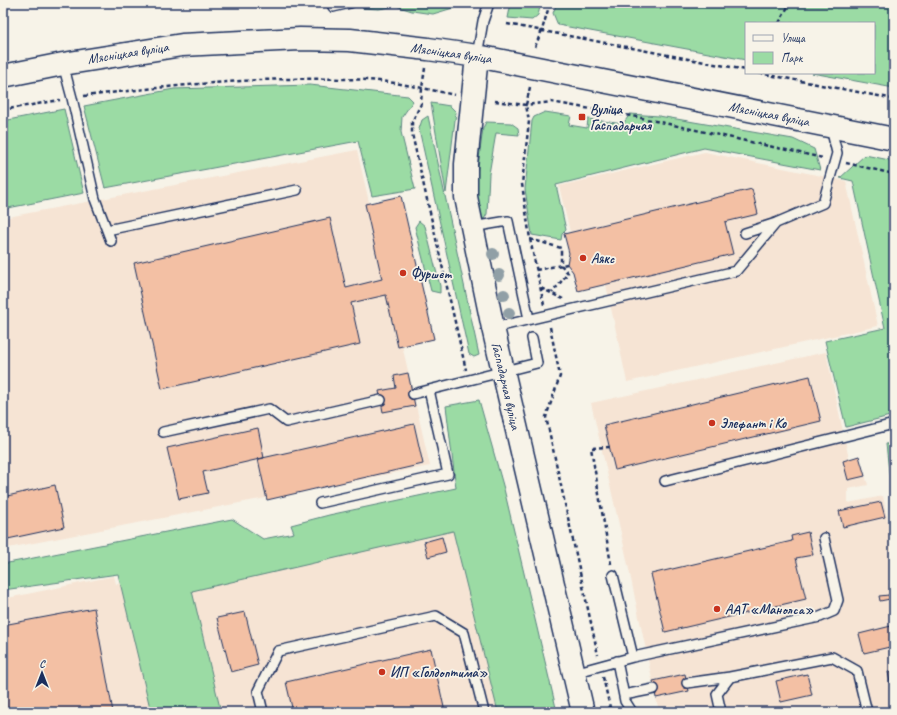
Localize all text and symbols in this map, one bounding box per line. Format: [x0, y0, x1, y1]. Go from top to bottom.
legend [745, 22, 875, 74]
text: Улица [781, 30, 806, 46]
street label: Мясніцкая вуліца [86, 38, 171, 68]
street label: Мясніцкая вуліца [409, 39, 493, 67]
text: Парк [781, 50, 804, 66]
street label: Мясніцкая вуліца [727, 98, 812, 130]
place label: Вуліца Гаспадарчая [590, 101, 652, 134]
marker: Вуліца Гаспадарчая [577, 112, 587, 122]
place label: Аякс [591, 250, 615, 267]
marker: Аякс [578, 253, 588, 263]
place label: Фуршет [411, 265, 452, 282]
marker: Фуршет [398, 268, 408, 278]
street label: Гаспадарчая вуліца [488, 341, 524, 432]
place label: Элефант і Ко [720, 415, 787, 432]
marker: Элефант і Ко [707, 418, 717, 428]
place label: ААТ «Манолса» [725, 601, 814, 618]
marker: ААТ «Манолса» [712, 604, 722, 614]
north arrow [22, 653, 62, 693]
text: С [39, 656, 46, 670]
place label: ИП «Голдоптима» [390, 664, 488, 681]
marker: ИП «Голдоптима» [377, 667, 387, 677]

